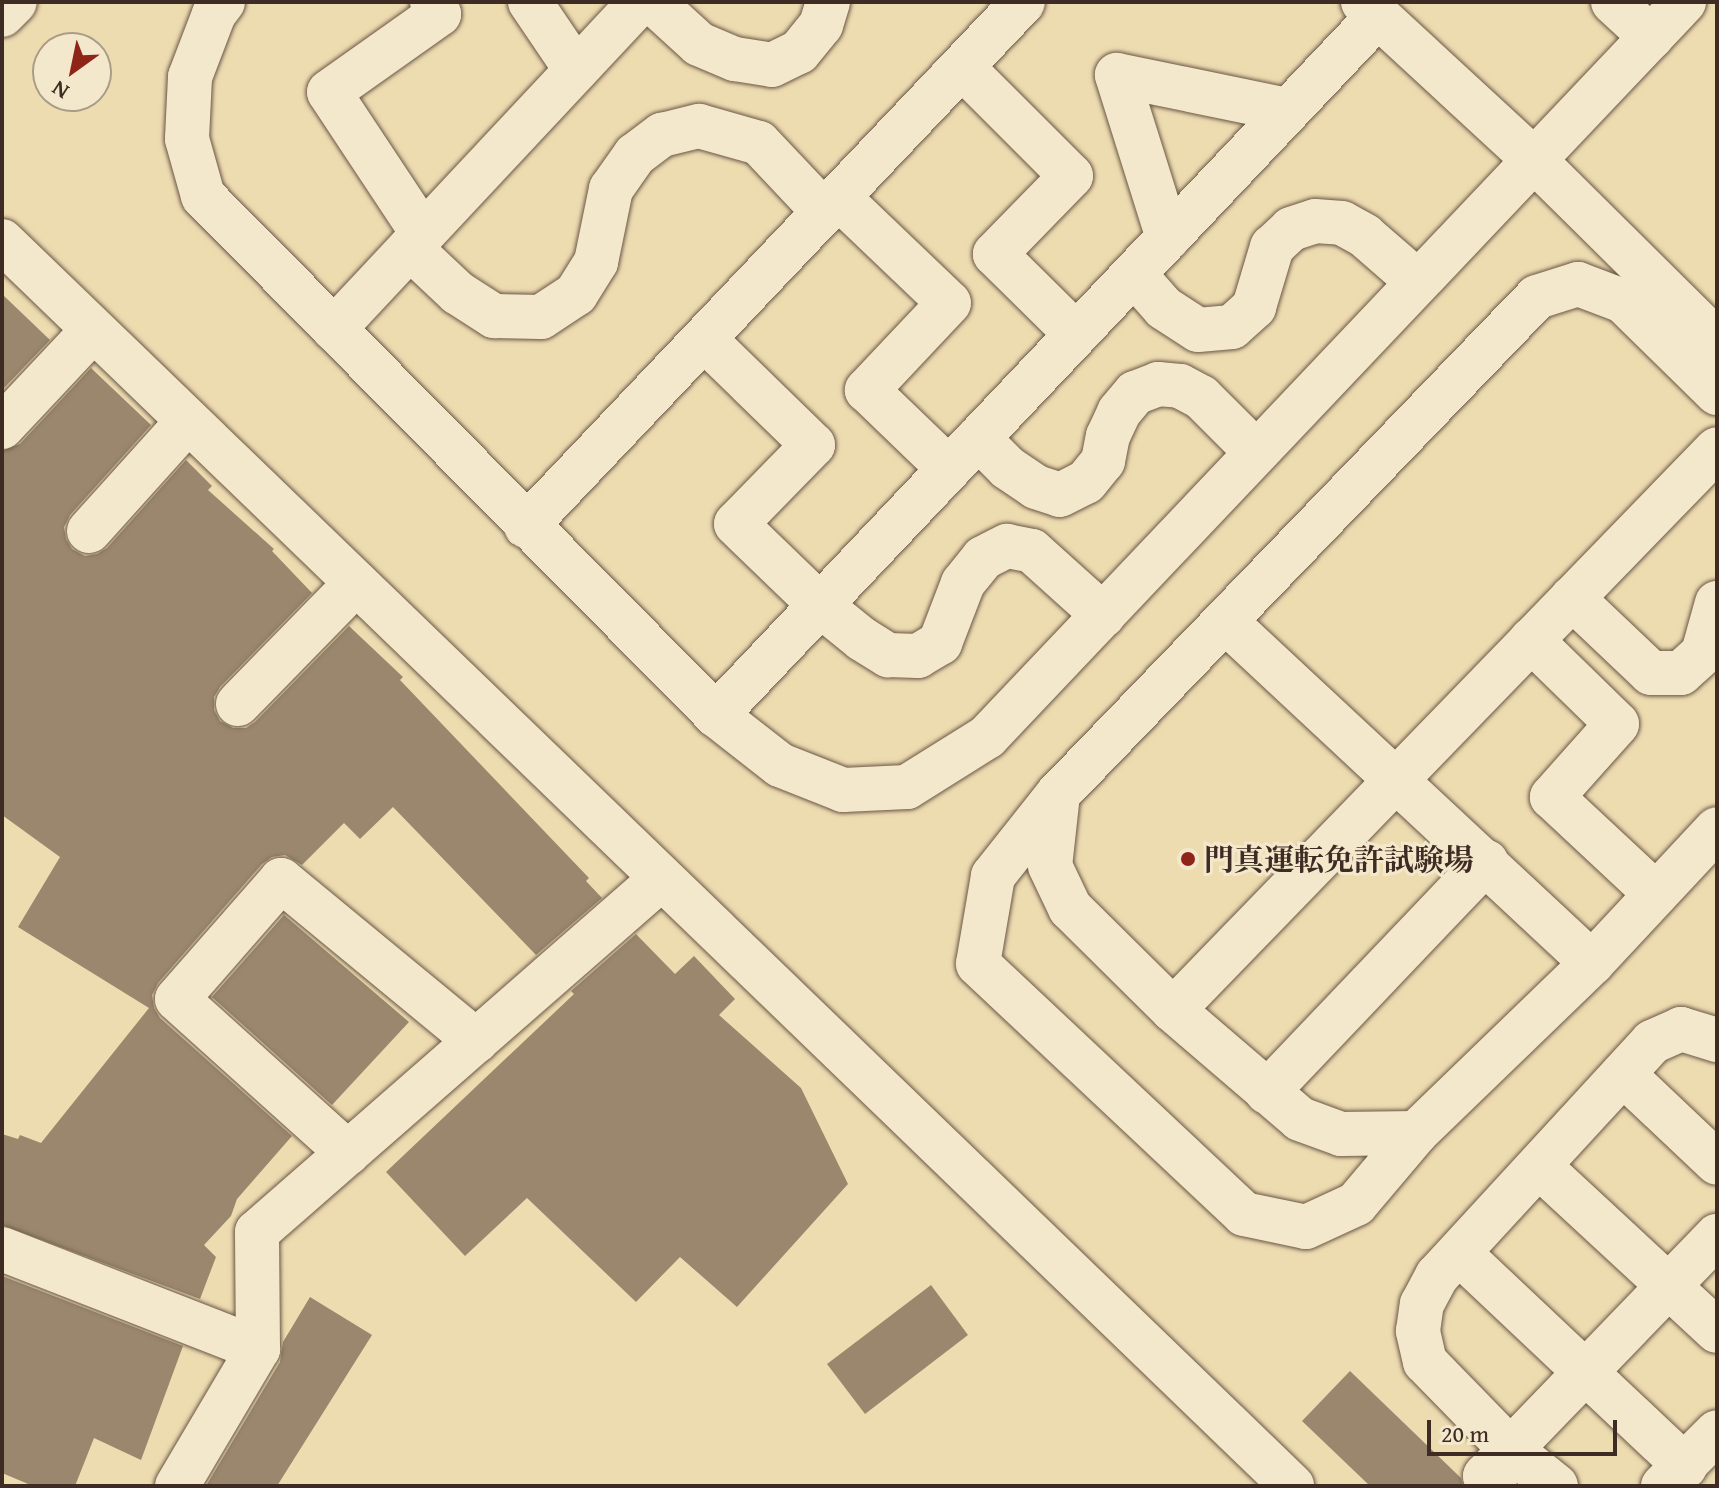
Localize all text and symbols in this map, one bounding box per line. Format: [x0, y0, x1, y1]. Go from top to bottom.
north arrow [32, 32, 112, 112]
text: N [45, 73, 75, 108]
place label: 門真運転免許試験場 [1204, 841, 1474, 877]
marker: 門真運転免許試験場 [1179, 850, 1197, 868]
scale bar [1431, 1404, 1621, 1454]
text: 20 m [1441, 1416, 1489, 1451]

